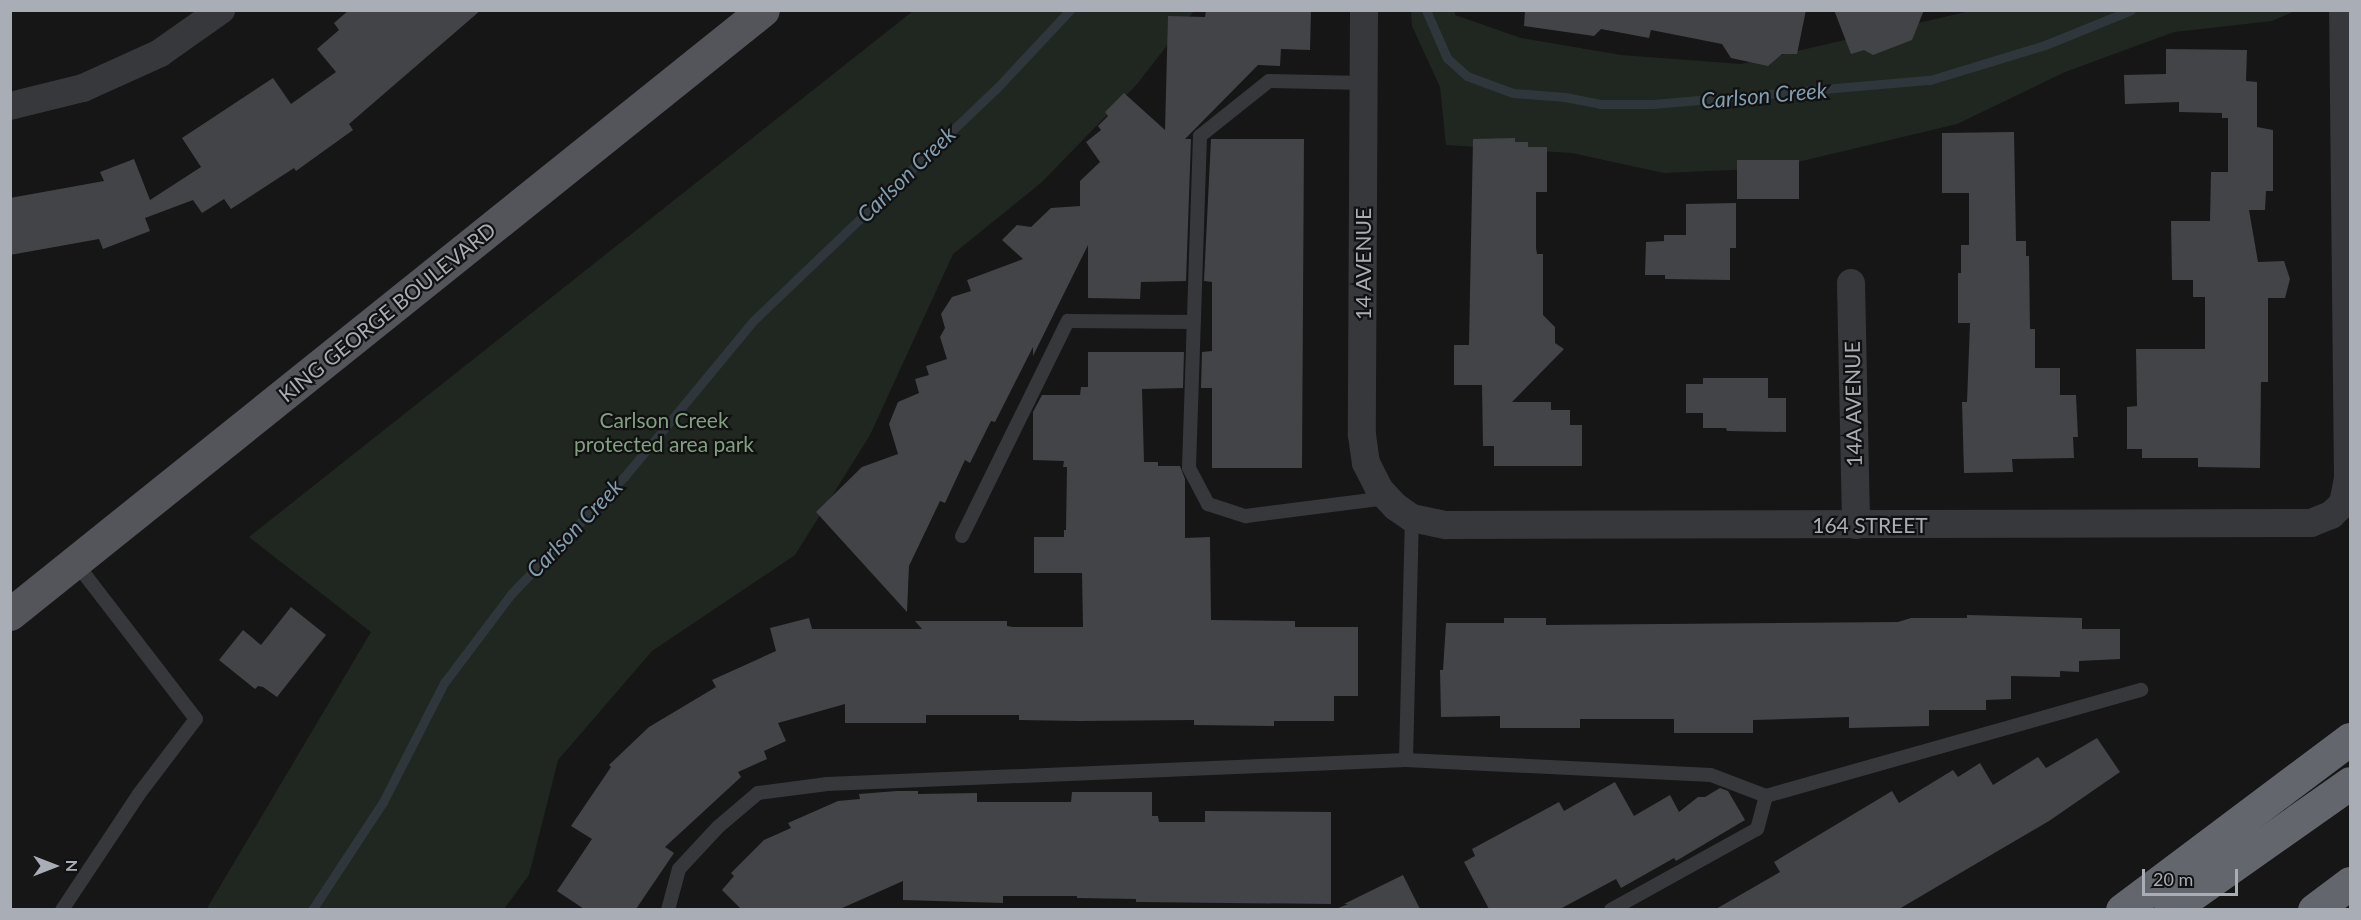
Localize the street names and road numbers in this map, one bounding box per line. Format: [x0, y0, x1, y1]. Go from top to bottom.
street label: 14 AVENUE [1350, 208, 1376, 320]
street label: KING GEORGE BOULEVARD [274, 217, 500, 407]
street label: 14A AVENUE [1839, 340, 1867, 468]
street label: 164 STREET [1812, 512, 1928, 538]

